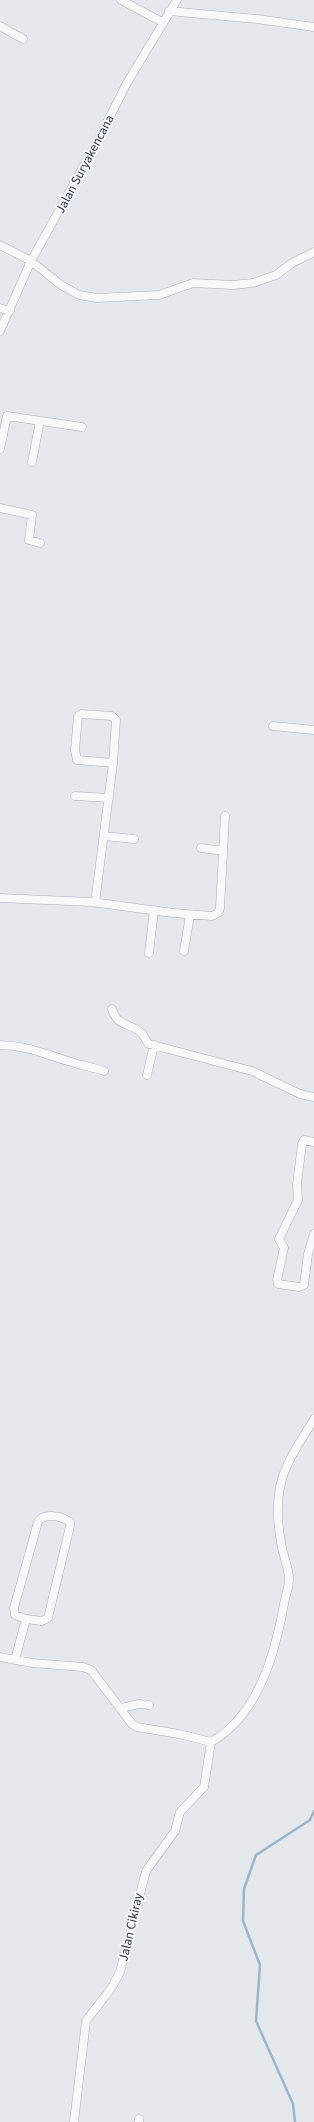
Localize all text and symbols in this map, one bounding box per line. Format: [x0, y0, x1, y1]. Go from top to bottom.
street label: Jalan Suryakencana [51, 111, 119, 217]
street label: Jalan Cikiray [114, 1891, 148, 1963]

